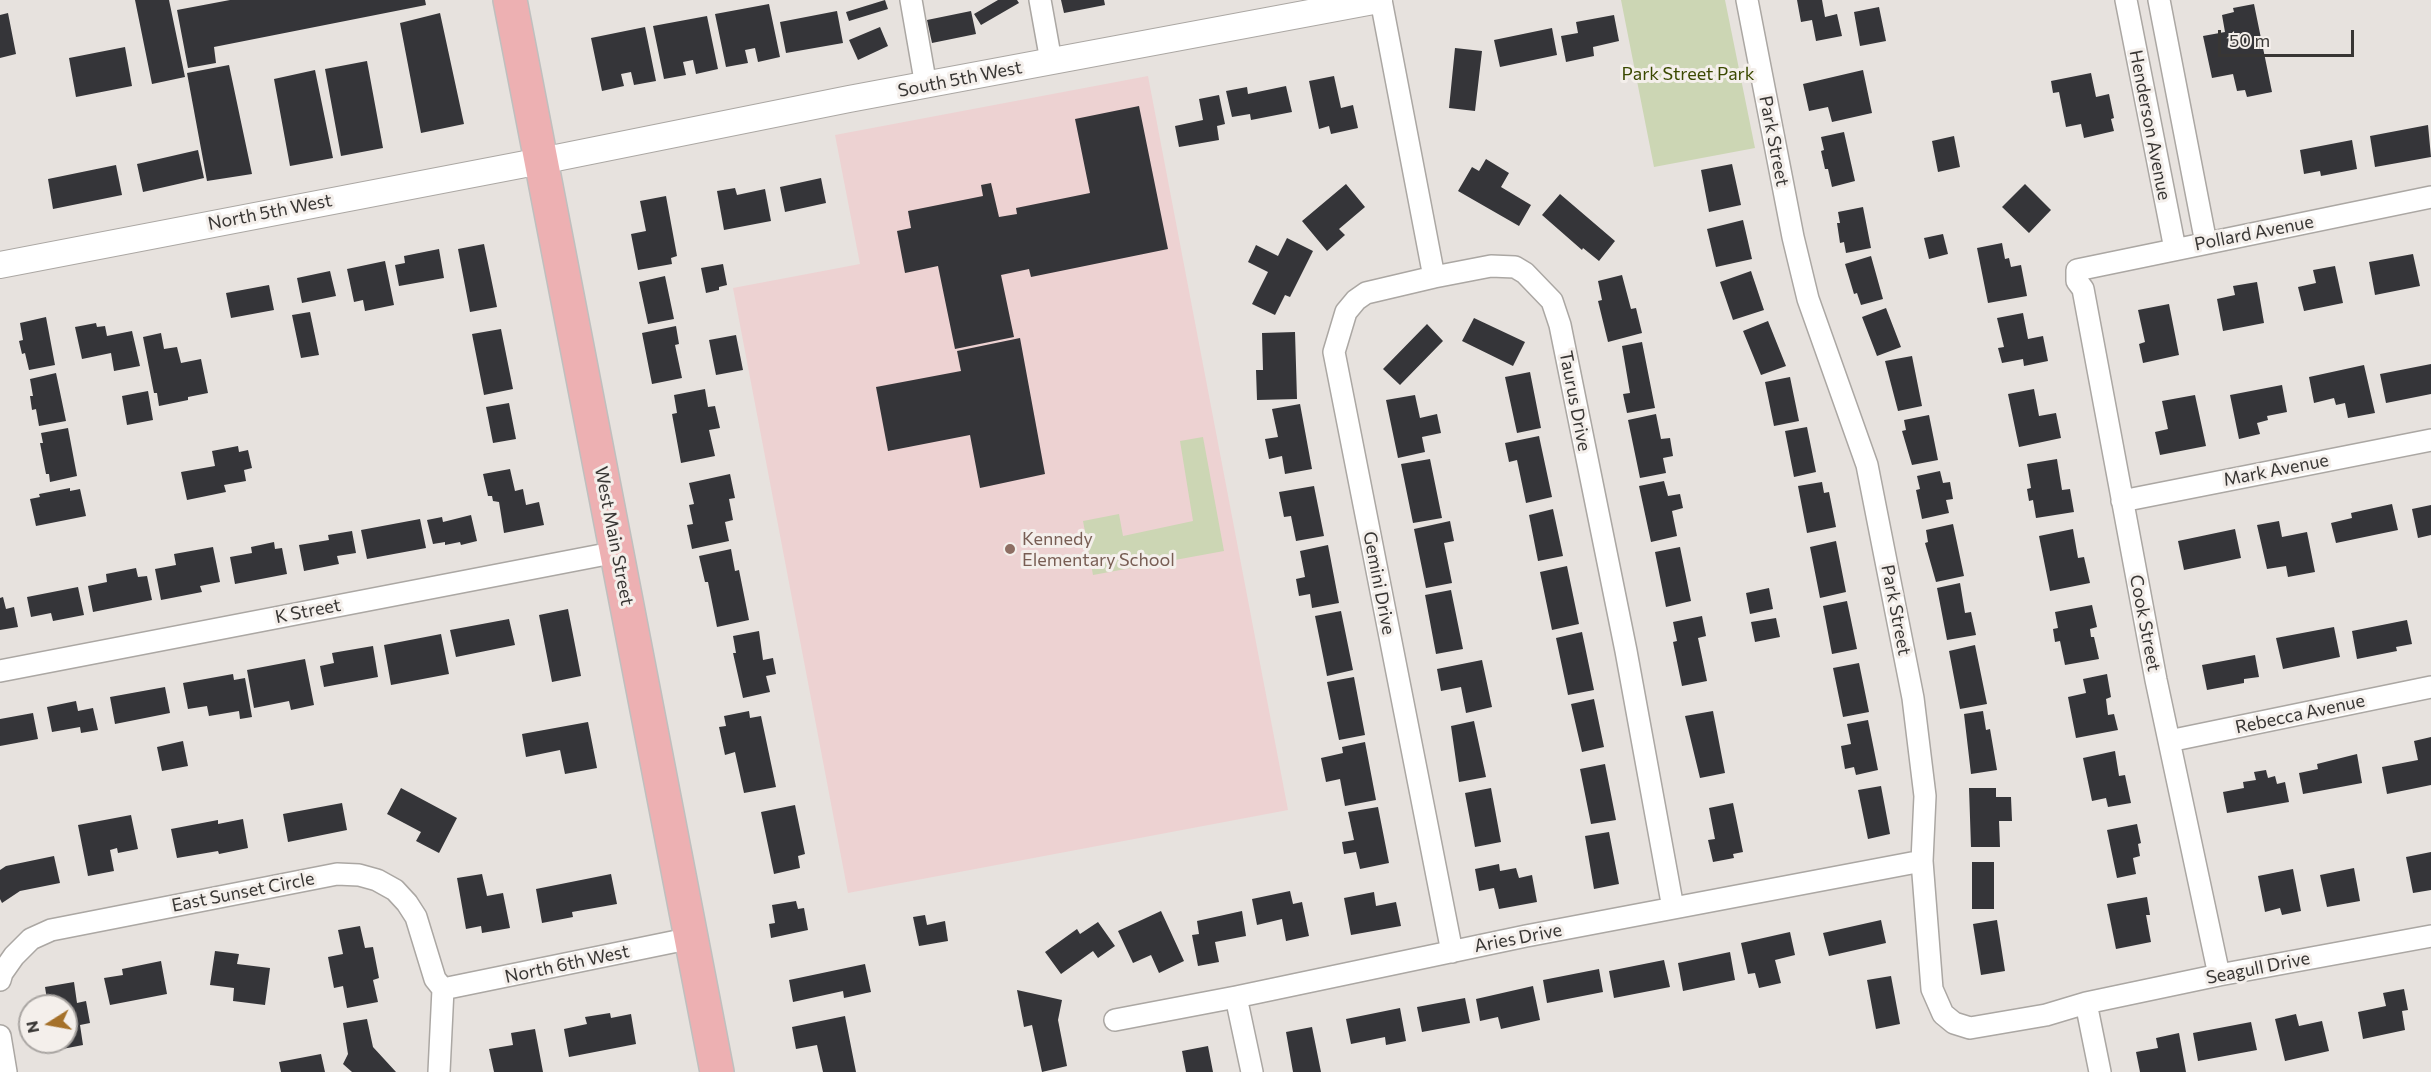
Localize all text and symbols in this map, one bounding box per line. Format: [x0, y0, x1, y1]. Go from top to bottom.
scale bar [2221, 18, 2358, 56]
text: 50 m [2229, 29, 2270, 51]
street label: Henderson Avenue [2125, 48, 2175, 202]
street label: South 5th West [896, 56, 1024, 102]
park label: Park Street Park [1621, 63, 1755, 85]
street label: Park Street [1755, 94, 1793, 188]
street label: North 5th West [206, 189, 334, 235]
street label: Pollard Avenue [2193, 211, 2315, 255]
street label: Taurus Drive [1555, 349, 1595, 453]
street label: Mark Avenue [2221, 449, 2331, 491]
street label: West Main Street [590, 465, 638, 607]
place label: Kennedy Elementary School [1022, 528, 1175, 570]
street label: Gemini Drive [1358, 529, 1400, 637]
marker: Kennedy Elementary School [1003, 542, 1017, 556]
street label: Park Street [1877, 563, 1915, 657]
street label: Cook Street [2125, 573, 2165, 673]
street label: K Street [273, 594, 343, 628]
street label: Rebecca Avenue [2233, 690, 2367, 738]
street label: East Sunset Circle [170, 868, 316, 916]
street label: Aries Drive [1472, 919, 1564, 957]
street label: North 6th West [503, 940, 631, 988]
street label: Seagull Drive [2204, 947, 2312, 989]
north arrow [18, 994, 78, 1054]
text: N [21, 1019, 42, 1035]

